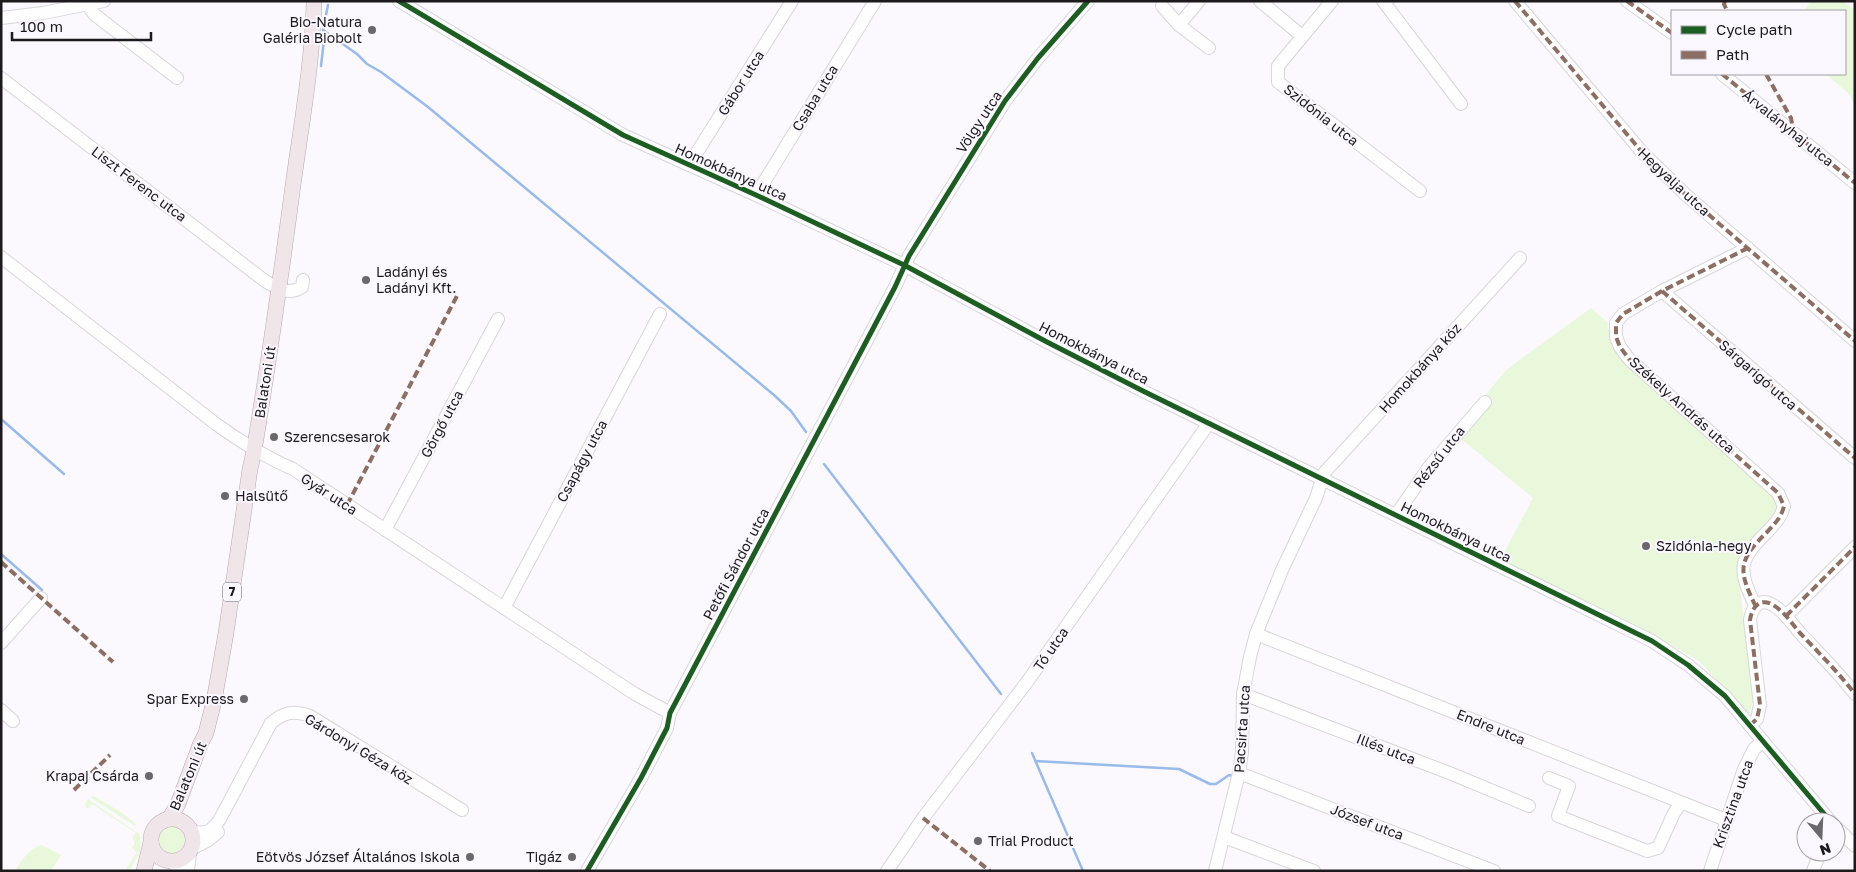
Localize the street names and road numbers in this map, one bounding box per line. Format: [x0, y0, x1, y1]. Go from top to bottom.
street label: Gábor utca [714, 47, 767, 118]
street label: Csaba utca [788, 61, 841, 134]
street label: Szidónia utca [1281, 80, 1362, 149]
street label: Árvalányhaj utca [1739, 86, 1837, 170]
street label: Völgy utca [952, 87, 1005, 156]
street label: Homokbánya utca [672, 139, 790, 204]
street label: Liszt Ferenc utca [88, 142, 190, 225]
street label: Hegyalja utca [1635, 144, 1714, 219]
street label: Homokbánya utca [1036, 318, 1152, 388]
street label: Homokbánya köz [1375, 319, 1464, 416]
street label: Sárgarigó utca [1716, 336, 1801, 413]
street label: Balatoni út [250, 344, 279, 420]
street label: Székely András utca [1626, 353, 1738, 456]
street label: Görgő utca [417, 387, 466, 460]
street label: Csapágy utca [553, 417, 610, 505]
street label: Rézsű utca [1409, 422, 1468, 491]
street label: Gyár utca [298, 469, 361, 518]
street label: Homokbánya utca [1398, 497, 1514, 566]
street label: Petőfi Sándor utca [699, 505, 772, 623]
road number: 7 [223, 582, 241, 602]
street label: Tó utca [1030, 624, 1072, 674]
street label: Pacsirta utca [1230, 684, 1253, 774]
street label: Endre utca [1454, 705, 1528, 748]
street label: Gárdonyi Géza köz [302, 710, 416, 788]
street label: Illés utca [1354, 730, 1418, 768]
street label: Balatoni út [165, 739, 210, 813]
street label: Krisztina utca [1709, 757, 1756, 850]
street label: József utca [1328, 800, 1406, 843]

